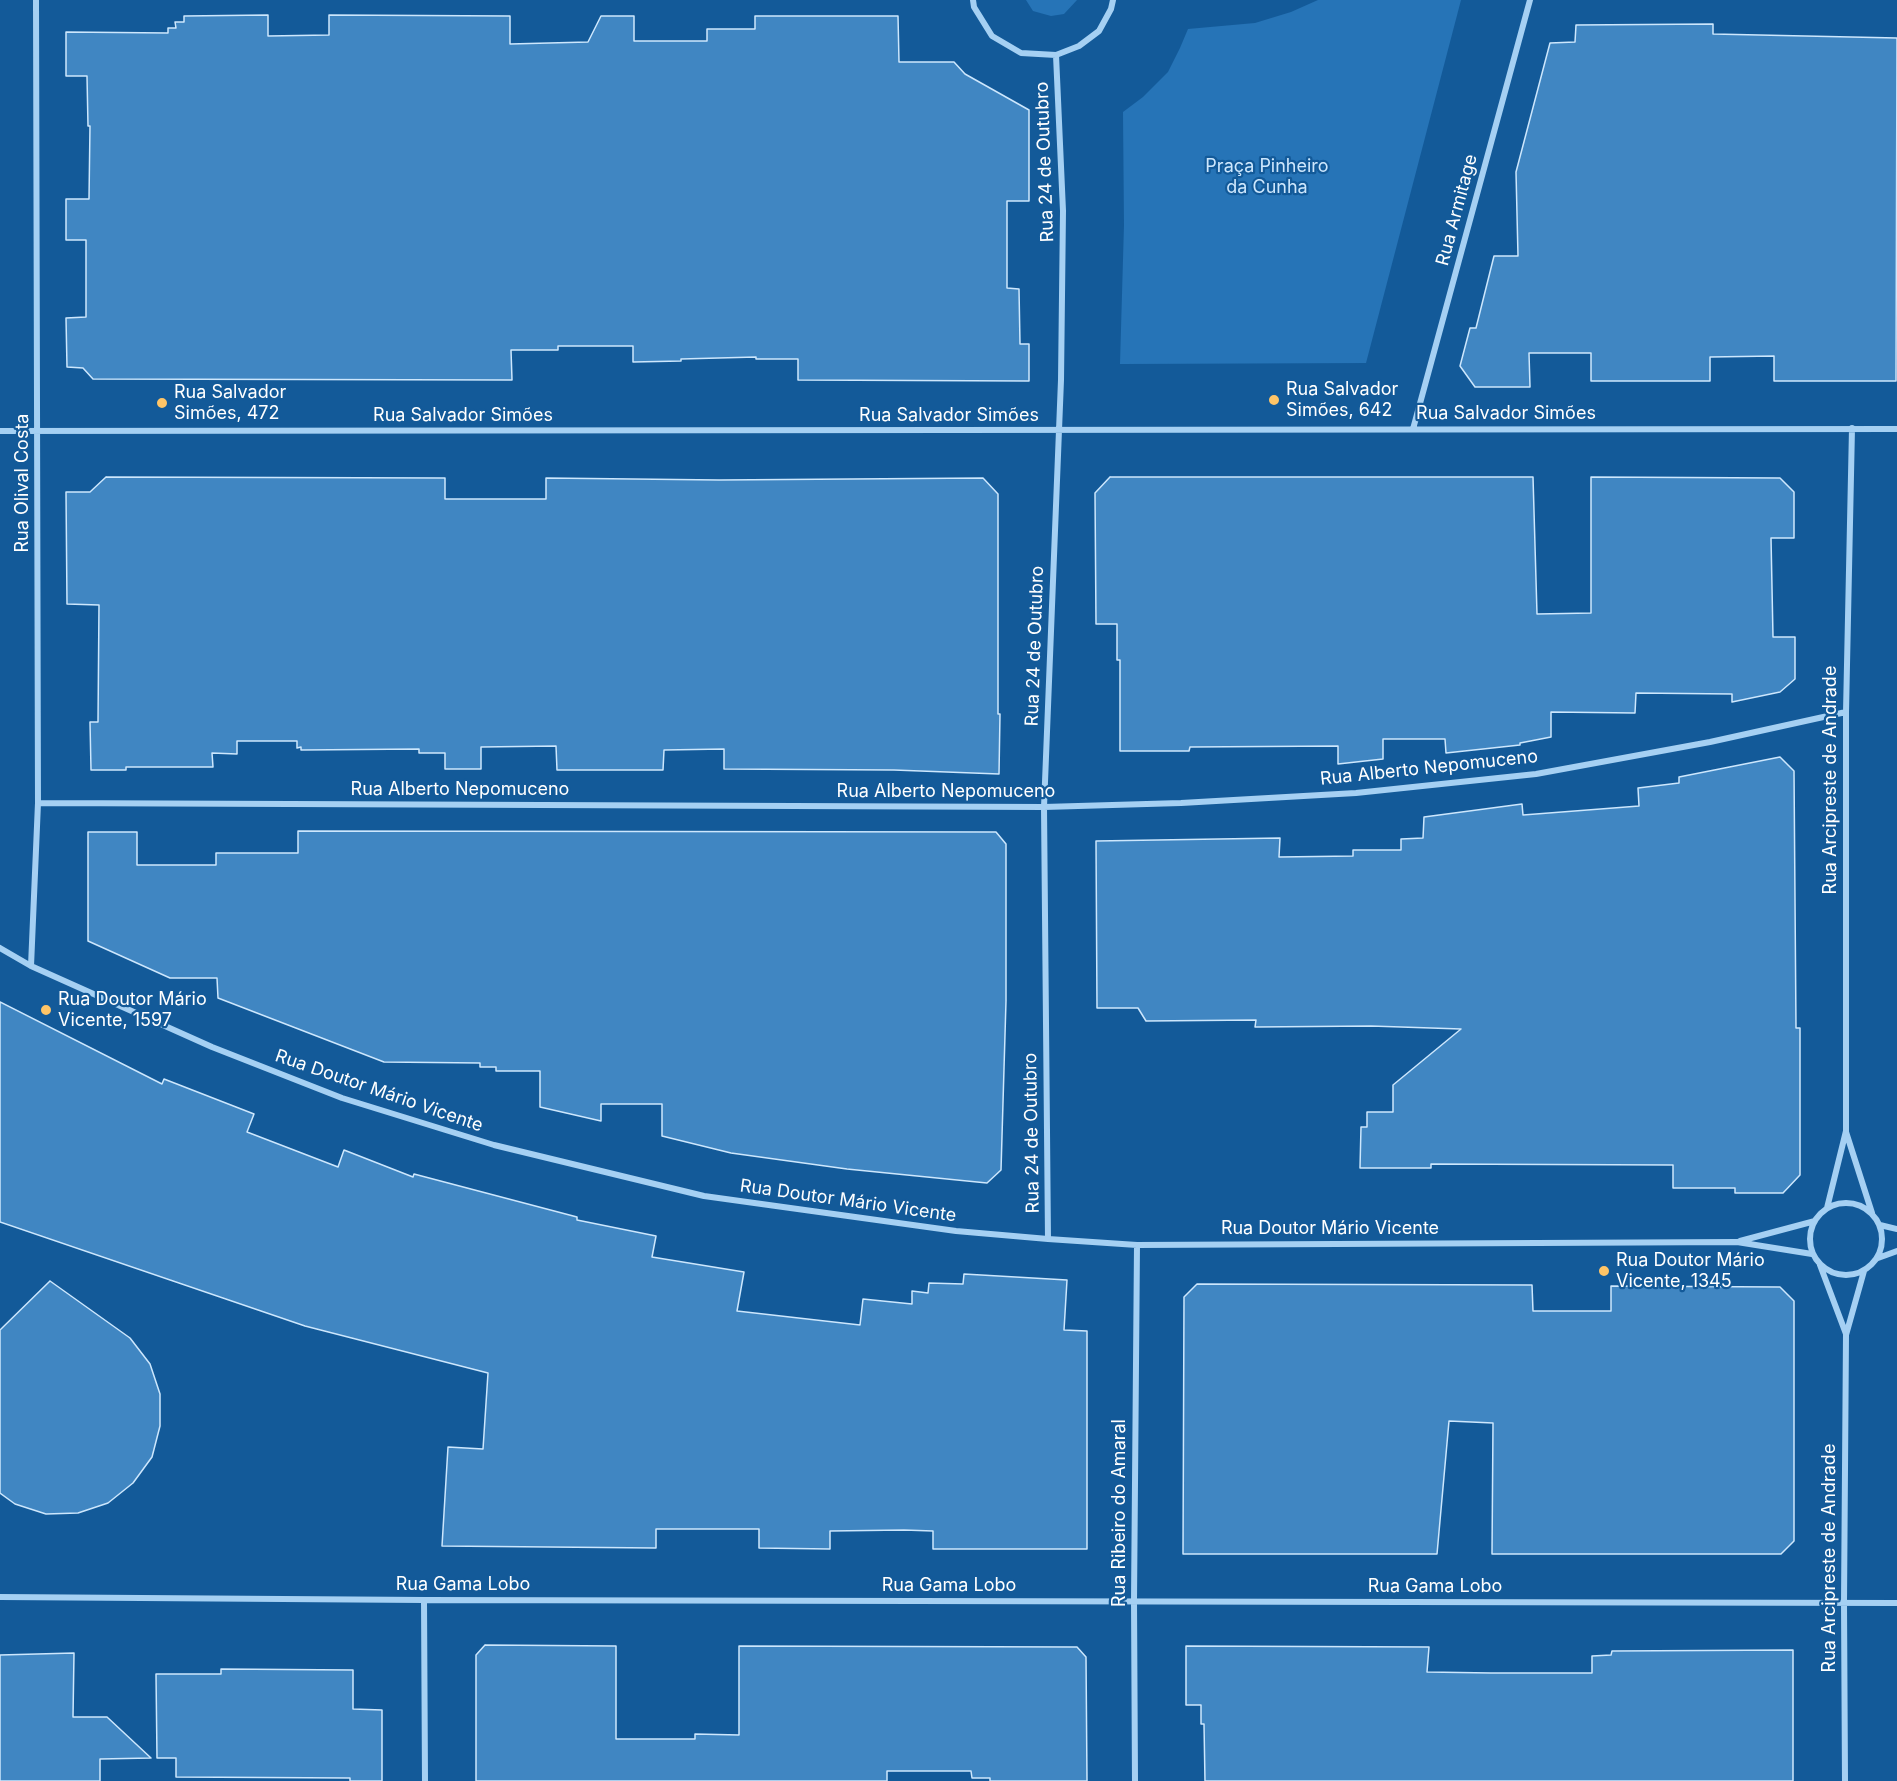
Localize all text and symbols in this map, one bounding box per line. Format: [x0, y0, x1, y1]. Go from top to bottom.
street label: Rua 24 de Outubro [1031, 81, 1059, 243]
street label: Rua Armitage [1432, 152, 1482, 268]
park label: Praça Pinheiro da Cunha [1205, 156, 1329, 198]
place label: Rua Salvador Simões, 642 [1286, 379, 1398, 422]
place label: Rua Salvador Simões, 472 [174, 382, 286, 424]
marker: Rua Salvador Simões, 642 [1267, 393, 1281, 407]
marker: Rua Salvador Simões, 472 [155, 396, 169, 410]
street label: Rua Salvador Simões [1416, 403, 1596, 425]
street label: Rua Salvador Simões [373, 405, 553, 427]
street label: Rua Salvador Simões [859, 405, 1039, 427]
street label: Rua Olival Costa [12, 414, 34, 552]
street label: Rua 24 de Outubro [1021, 565, 1049, 727]
street label: Rua Arcipreste de Andrade [1820, 666, 1842, 894]
street label: Rua Alberto Nepomuceno [1319, 746, 1539, 790]
street label: Rua Alberto Nepomuceno [351, 779, 569, 801]
street label: Rua Alberto Nepomuceno [837, 781, 1055, 803]
place label: Rua Doutor Mário Vicente, 1597 [58, 989, 207, 1032]
marker: Rua Doutor Mário Vicente, 1597 [39, 1003, 53, 1017]
street label: Rua Doutor Mário Vicente [272, 1045, 486, 1137]
street label: Rua 24 de Outubro [1020, 1053, 1044, 1213]
street label: Rua Doutor Mário Vicente [738, 1175, 958, 1227]
street label: Rua Doutor Mário Vicente [1221, 1218, 1439, 1240]
place label: Rua Doutor Mário Vicente, 1345 [1616, 1250, 1765, 1292]
marker: Rua Doutor Mário Vicente, 1345 [1597, 1264, 1611, 1278]
street label: Rua Ribeiro do Amaral [1109, 1419, 1131, 1607]
street label: Rua Arcipreste de Andrade [1819, 1444, 1841, 1672]
street label: Rua Gama Lobo [396, 1574, 530, 1596]
street label: Rua Gama Lobo [882, 1575, 1016, 1597]
street label: Rua Gama Lobo [1368, 1576, 1502, 1598]

